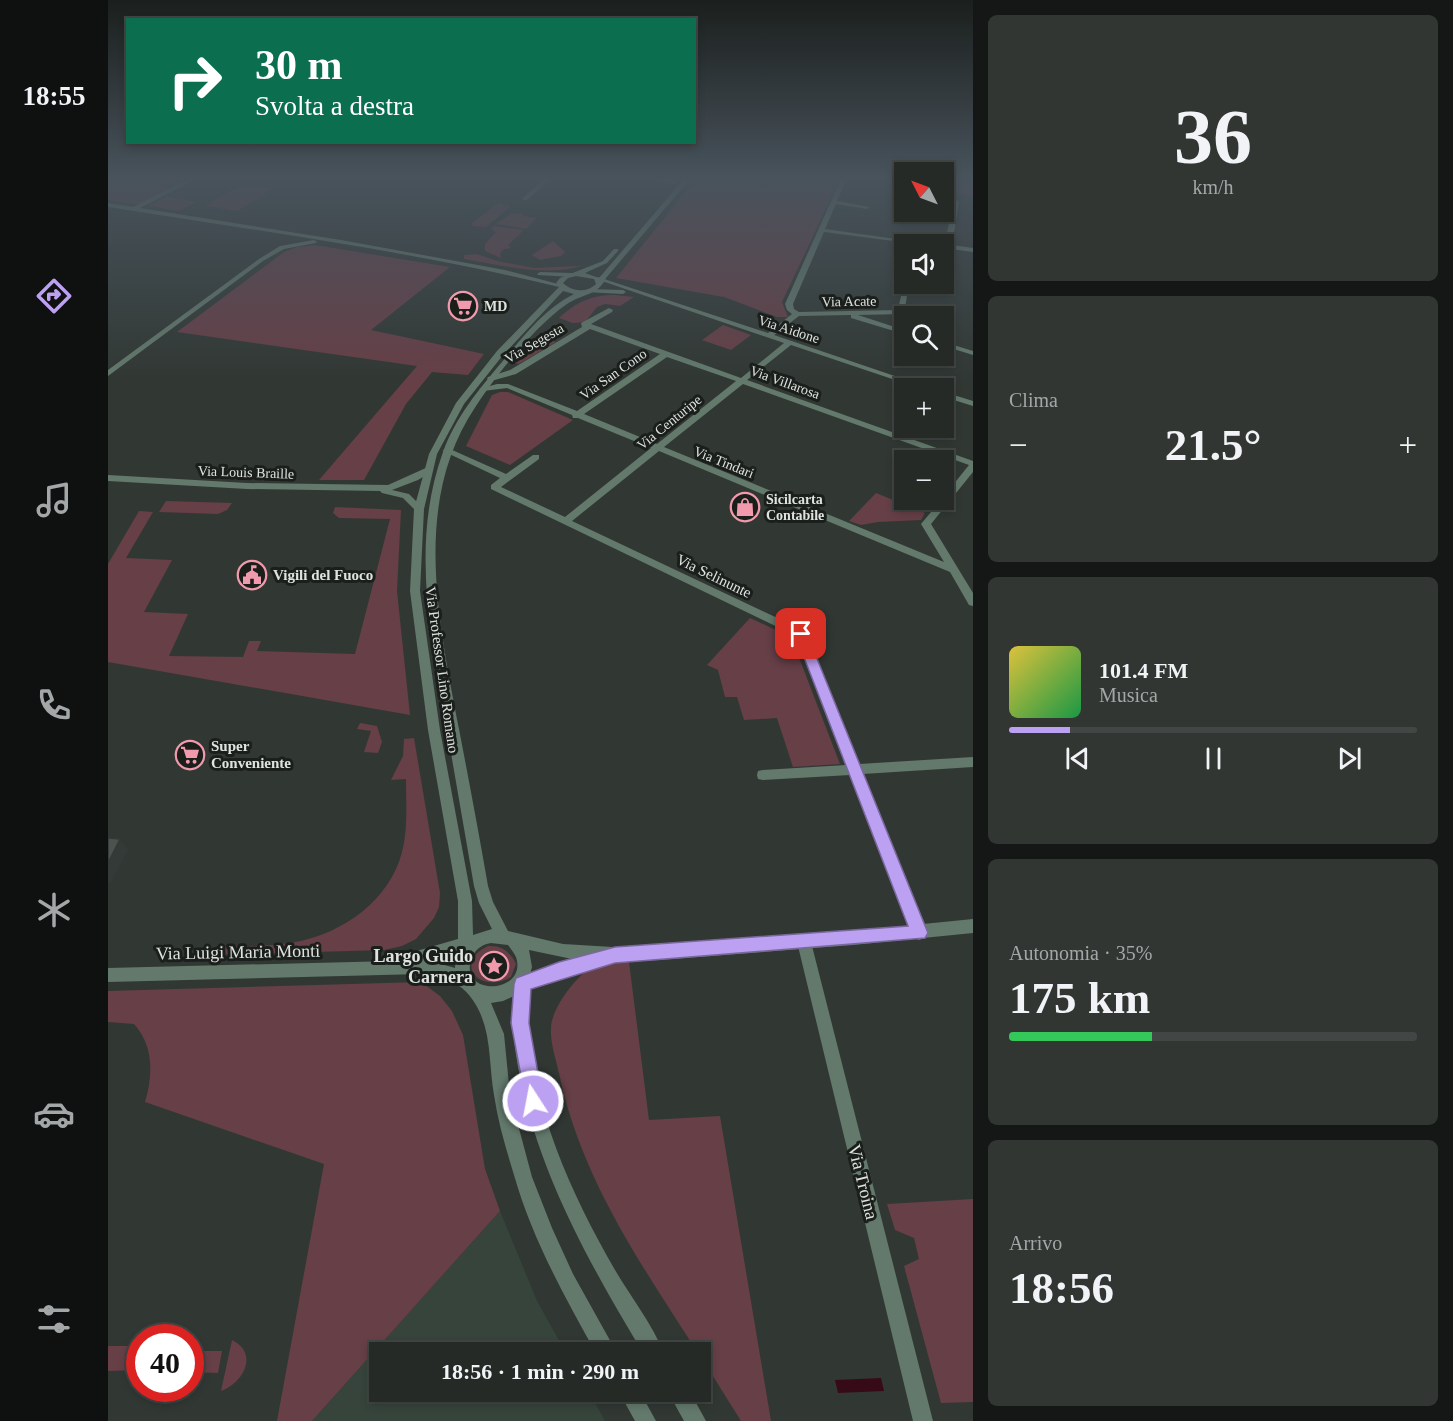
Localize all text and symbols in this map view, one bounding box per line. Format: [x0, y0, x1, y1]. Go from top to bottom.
icon: right [156, 42, 234, 120]
text: 30 m [255, 42, 343, 88]
text: 18:55 [23, 81, 86, 111]
text: Svolta a destra [255, 91, 414, 121]
text: 36 [1174, 93, 1252, 180]
north arrow [894, 162, 954, 222]
map controls [894, 162, 954, 510]
text: km/h [1192, 176, 1234, 198]
button: sound [894, 234, 954, 294]
icon: directions [33, 275, 75, 317]
supermarket icon: MD [447, 290, 479, 322]
street label: Via Acate [822, 294, 877, 309]
place label: MD [484, 299, 507, 314]
button: search [894, 306, 954, 366]
street label: Via Aidone [756, 313, 821, 346]
street label: Via Segesta [502, 320, 567, 366]
street label: Via San Cono [577, 346, 649, 403]
street label: Via Villarosa [748, 363, 822, 402]
button: + [894, 378, 954, 438]
text: Clima [1009, 389, 1058, 411]
street label: Via Centuripe [634, 392, 704, 453]
text: 21.5° [1165, 420, 1261, 470]
text: − [1009, 427, 1028, 463]
text: + [1398, 427, 1417, 463]
street label: Via Tindari [692, 444, 756, 481]
button: − [894, 450, 954, 510]
street label: Via Louis Braille [198, 463, 294, 482]
icon: music [33, 479, 75, 521]
shop icon: Sicilcarta Contabile [729, 491, 761, 523]
place label: Sicilcarta Contabile [766, 492, 824, 523]
street label: Via Selinunte [674, 551, 754, 601]
public building icon: Vigili del Fuoco [236, 559, 268, 591]
place label: Vigili del Fuoco [273, 567, 373, 583]
street label: Via Professor Lino Romano [422, 586, 462, 754]
pin [775, 608, 826, 659]
icon: arrive [784, 617, 817, 650]
text: 101.4 FM [1099, 658, 1188, 683]
icon: phone [33, 684, 75, 726]
text: Musica [1099, 684, 1158, 706]
place label: Super Conveniente [211, 738, 291, 771]
supermarket icon: Super Conveniente [174, 739, 206, 771]
icon: previous [1061, 742, 1094, 775]
icon: pause [1197, 742, 1230, 775]
icon: next [1333, 742, 1366, 775]
icon: climate [33, 889, 75, 931]
street label: Via Luigi Maria Monti [156, 941, 320, 963]
text: Autonomia · 35% [1009, 942, 1152, 964]
place label: Largo Guido Carnera [373, 946, 473, 987]
place icon: Largo Guido Carnera [478, 950, 510, 982]
text: 175 km [1009, 973, 1150, 1023]
position arrow [501, 1069, 565, 1133]
icon: car [33, 1093, 75, 1135]
street label: Via Troina [844, 1142, 882, 1222]
text: Arrivo [1009, 1232, 1062, 1254]
text: 18:56 [1009, 1263, 1114, 1313]
icon: filters [33, 1298, 75, 1340]
speed limit sign: 40 [126, 1324, 204, 1402]
text: 18:56 · 1 min · 290 m [441, 1359, 639, 1384]

